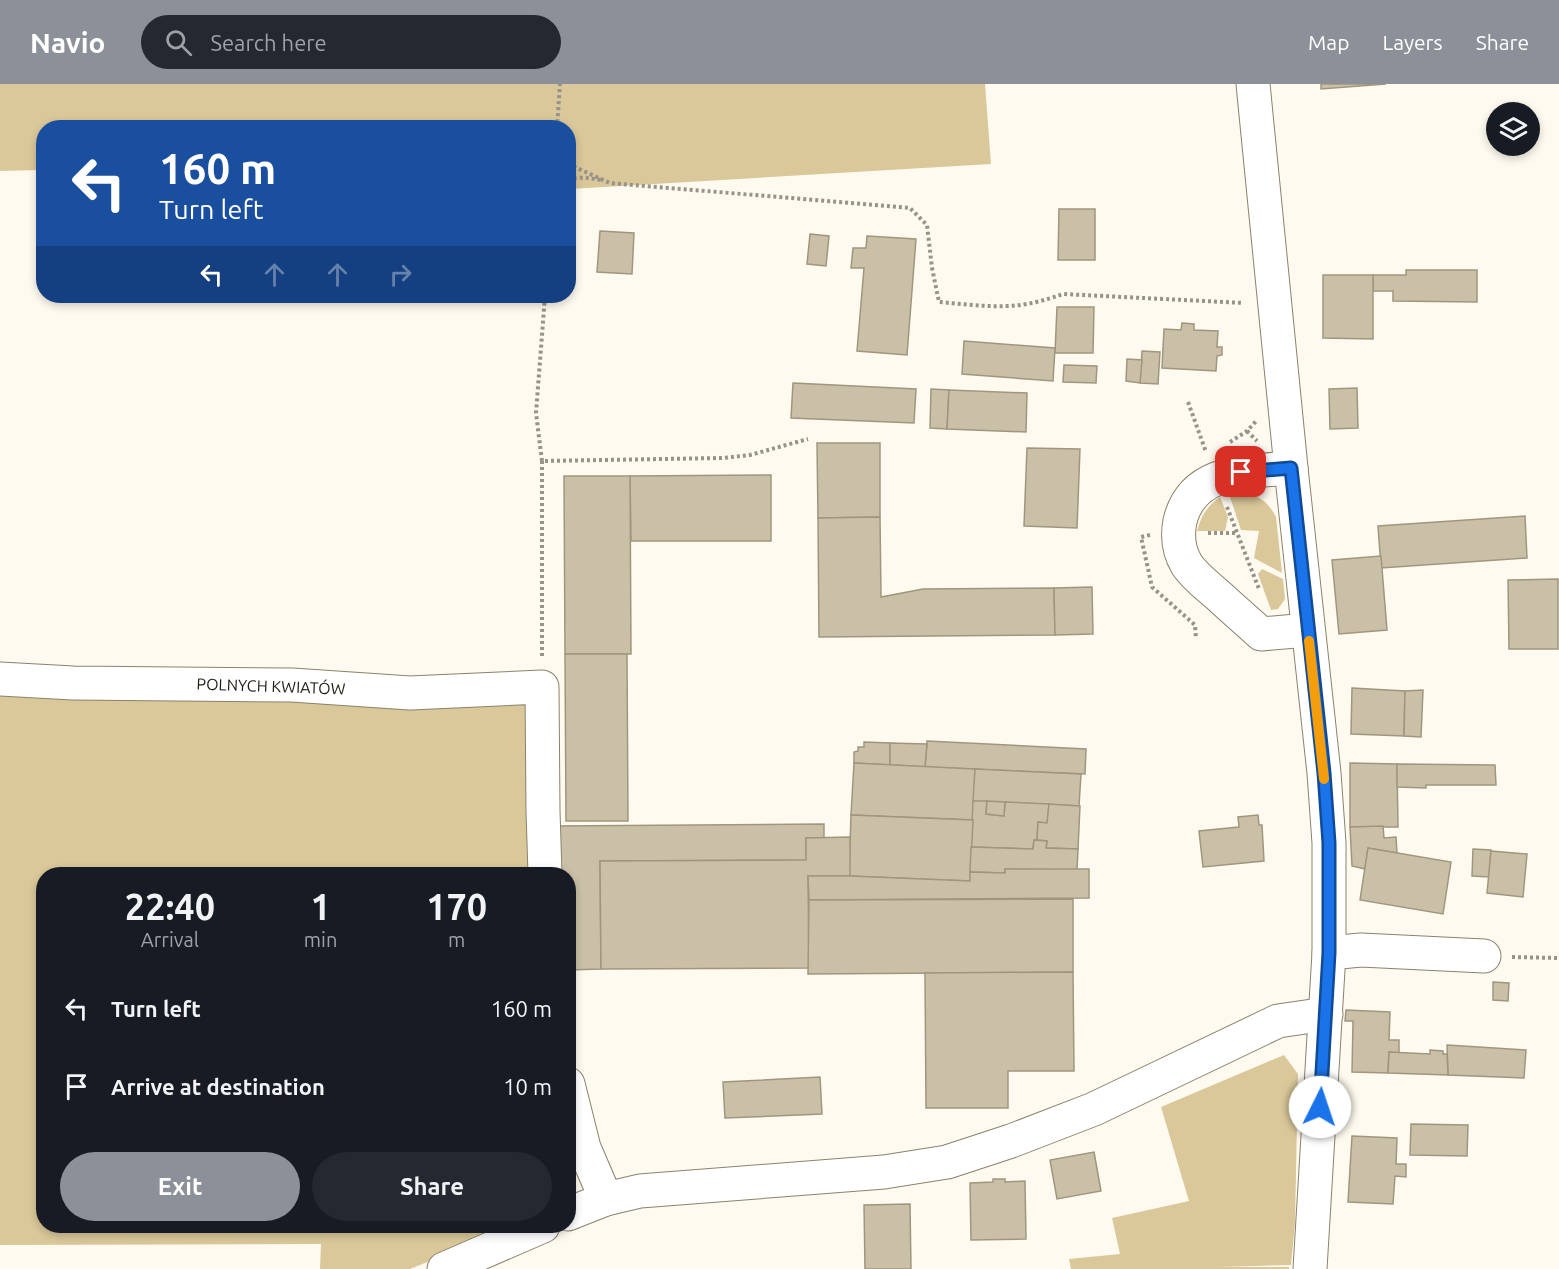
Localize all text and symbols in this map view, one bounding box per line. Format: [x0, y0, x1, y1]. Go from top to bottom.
search box [141, 15, 561, 69]
icon: search [162, 26, 195, 59]
text: Navio [30, 27, 105, 58]
text: Search here [210, 30, 327, 55]
text: Map [1308, 30, 1349, 54]
text: Layers [1382, 30, 1443, 54]
text: Share [1476, 30, 1529, 54]
map controls [1486, 102, 1540, 156]
button: layers [1486, 102, 1540, 156]
icon: left [60, 144, 138, 222]
text: 160 m [159, 145, 276, 192]
text: Turn left [159, 194, 263, 224]
icon: left [195, 258, 228, 291]
icon: ahead [258, 258, 291, 291]
icon: ahead [321, 258, 354, 291]
icon: right [384, 258, 417, 291]
pin [1215, 446, 1266, 497]
icon: arrive [1224, 455, 1257, 488]
street label: POLNYCH KWIATÓW [196, 673, 346, 698]
text: 22:40 [125, 886, 215, 927]
text: 1 [310, 886, 331, 927]
text: 170 [426, 886, 487, 927]
text: Arrival [141, 928, 199, 951]
text: min [304, 928, 337, 951]
text: m [448, 928, 465, 951]
icon: left [60, 992, 93, 1025]
text: Turn left [111, 996, 201, 1021]
text: 160 m [491, 996, 552, 1021]
icon: arrive [60, 1070, 93, 1103]
text: Arrive at destination [111, 1074, 325, 1099]
text: 10 m [503, 1074, 552, 1099]
position arrow [1288, 1075, 1352, 1139]
button: Exit [60, 1152, 300, 1221]
button: Share [312, 1152, 552, 1221]

